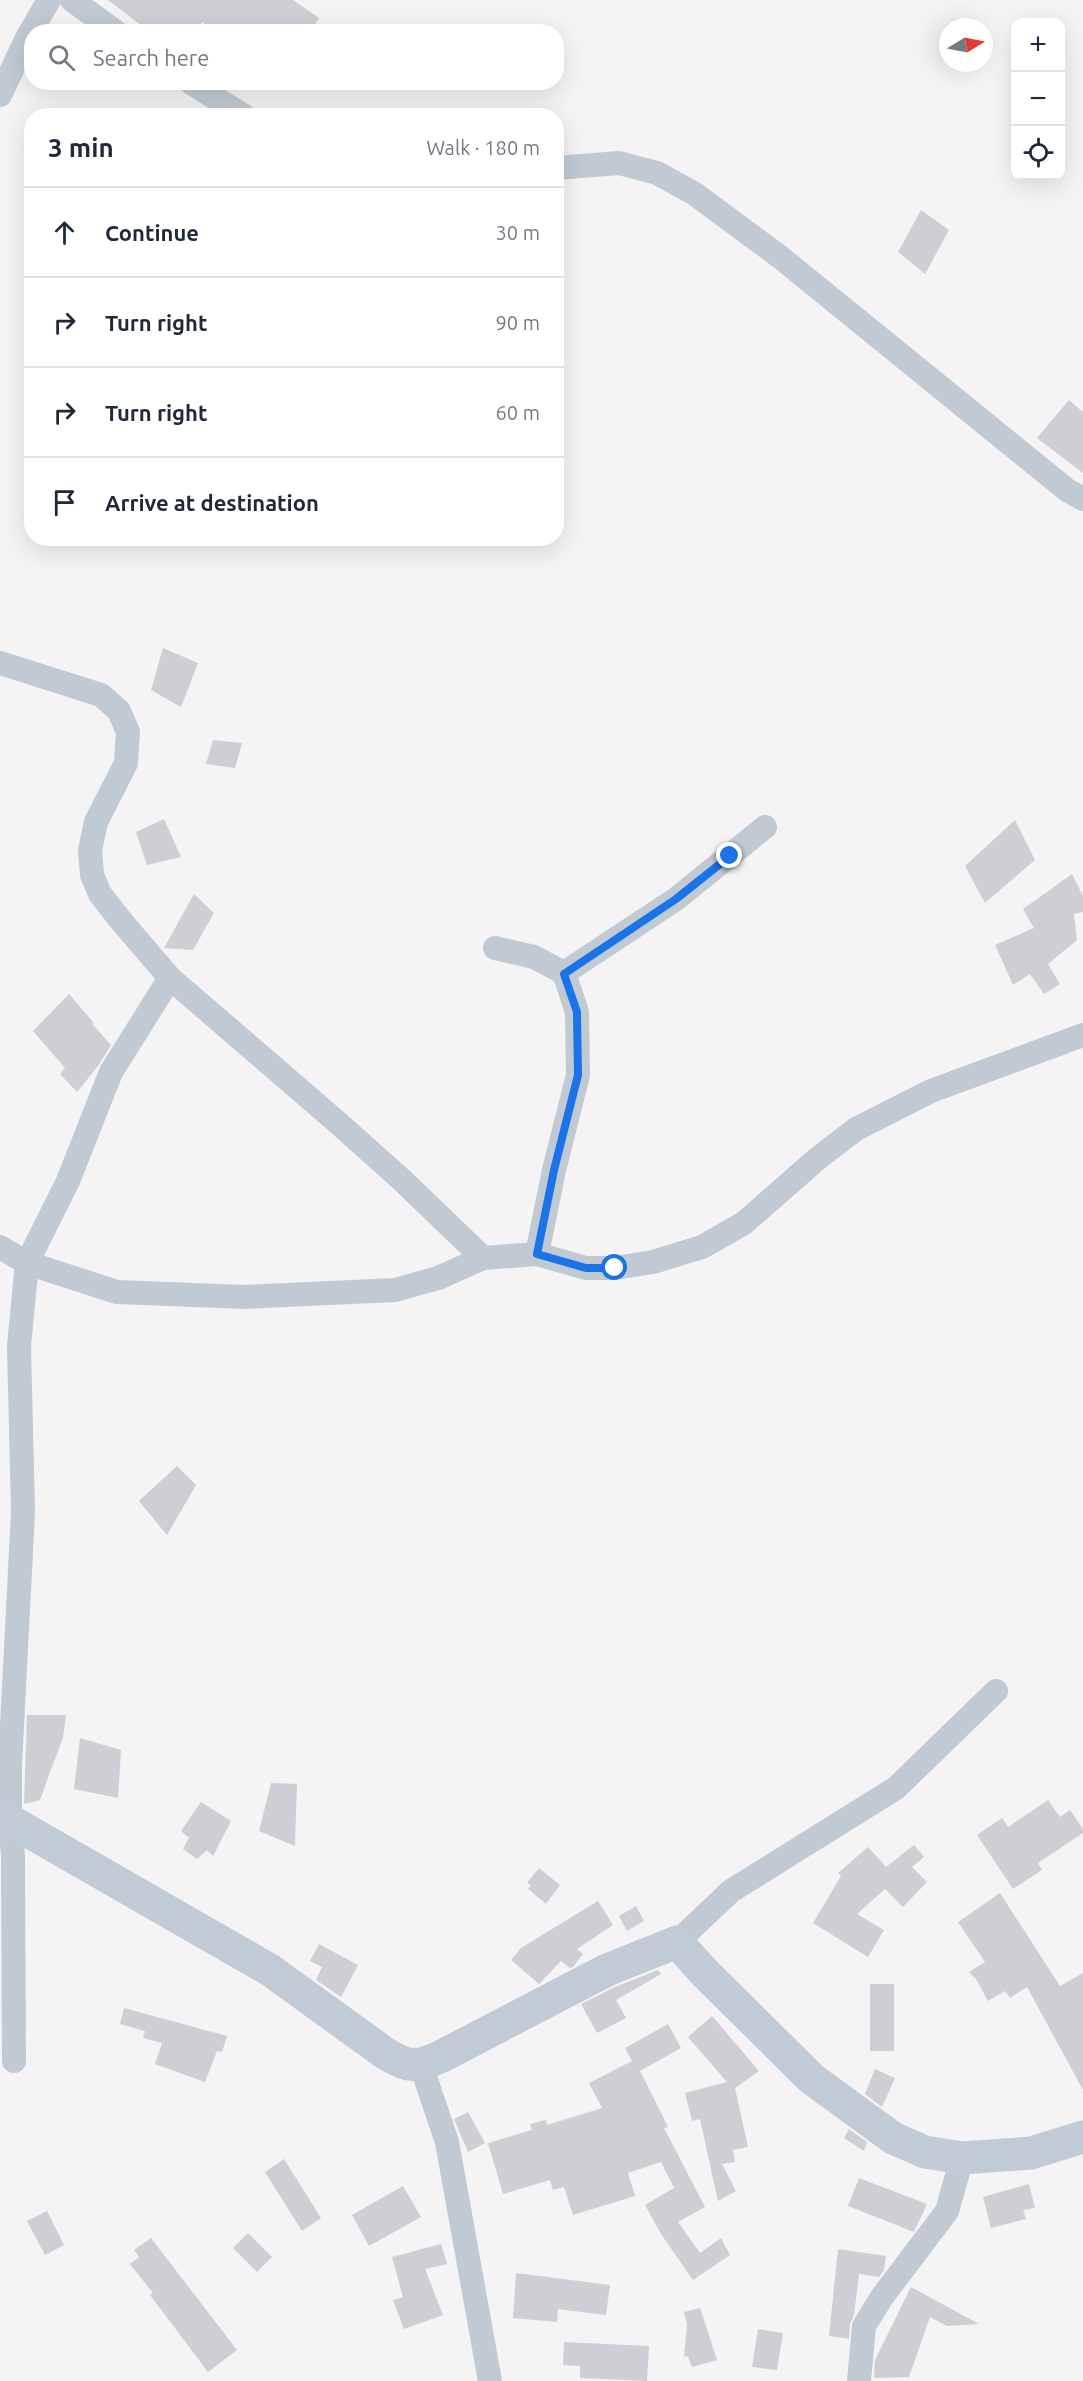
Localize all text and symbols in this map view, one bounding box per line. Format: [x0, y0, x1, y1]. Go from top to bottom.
north arrow [939, 18, 993, 72]
map controls [1011, 18, 1065, 180]
button: + [1011, 18, 1065, 72]
search box [24, 24, 564, 90]
icon: search [45, 41, 78, 74]
text: Search here [93, 45, 209, 70]
button: − [1011, 72, 1065, 126]
button: locate [1011, 126, 1065, 180]
text: 3 min [48, 133, 114, 162]
text: Walk · 180 m [427, 136, 540, 159]
icon: ahead [48, 216, 81, 249]
text: Continue [105, 220, 199, 245]
text: 30 m [496, 221, 540, 244]
icon: right [48, 306, 81, 339]
text: Turn right [105, 310, 207, 335]
text: 90 m [496, 311, 540, 334]
icon: right [48, 396, 81, 429]
text: Turn right [105, 400, 207, 425]
text: 60 m [496, 401, 540, 424]
icon: arrive [48, 486, 81, 519]
text: Arrive at destination [105, 490, 319, 515]
route end [716, 842, 742, 868]
route start [601, 1254, 627, 1280]

